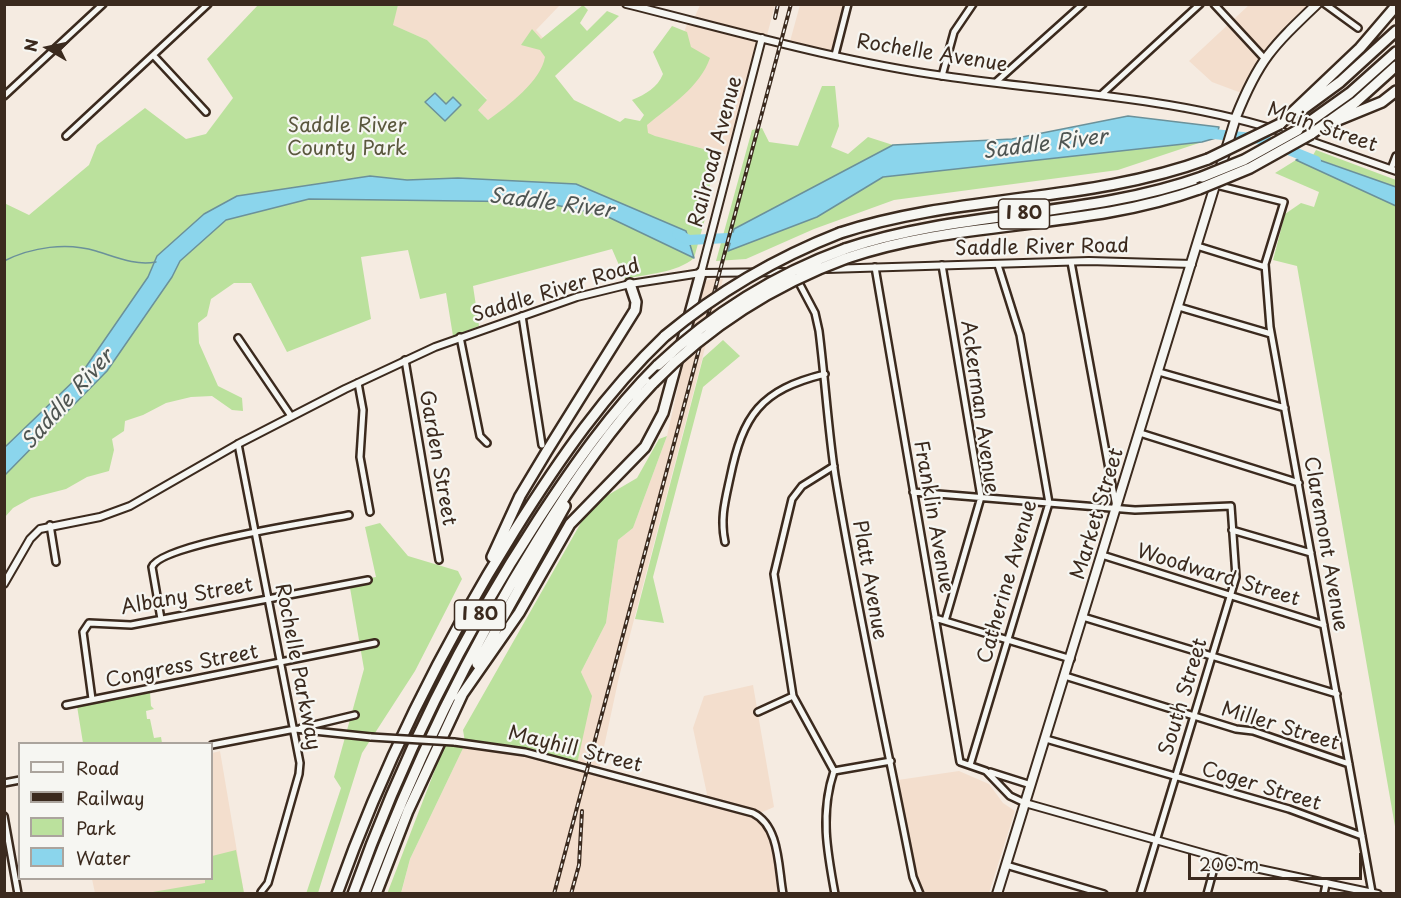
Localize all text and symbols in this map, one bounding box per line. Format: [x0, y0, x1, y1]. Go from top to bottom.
north arrow [18, 18, 78, 78]
street label: Rochelle Avenue [855, 30, 1009, 78]
text: N [17, 37, 43, 53]
street label: Railroad Avenue [684, 74, 748, 230]
street label: Main Street [1264, 98, 1380, 158]
park label: Saddle River County Park [287, 114, 407, 161]
water label: Saddle River [981, 125, 1109, 165]
water label: Saddle River [487, 184, 615, 224]
road number: I 80 [998, 199, 1050, 229]
street label: Saddle River Road [955, 234, 1129, 262]
street label: Saddle River Road [469, 254, 643, 328]
street label: Ackerman Avenue [955, 319, 1003, 495]
water label: Saddle River [17, 345, 119, 455]
street label: Garden Street [413, 388, 461, 528]
street label: Franklin Avenue [908, 439, 958, 595]
street label: Market Street [1067, 445, 1129, 583]
street label: Claremont Avenue [1298, 455, 1352, 633]
street label: Catherine Avenue [973, 498, 1043, 666]
street label: Platt Avenue [847, 518, 891, 642]
street label: Woodward Street [1134, 540, 1302, 612]
street label: Albany Street [119, 574, 255, 620]
street label: Rochelle Parkway [269, 582, 325, 752]
road number: I 80 [454, 600, 506, 630]
street label: South Street [1155, 636, 1213, 758]
street label: Congress Street [104, 640, 260, 694]
street label: Miller Street [1218, 698, 1342, 756]
street label: Mayhill Street [506, 722, 644, 778]
legend [18, 742, 213, 880]
text: Road [76, 754, 120, 781]
street label: Coger Street [1198, 757, 1324, 817]
text: Railway [76, 784, 144, 811]
text: Park [76, 814, 116, 841]
scale bar [1191, 841, 1365, 879]
text: Water [76, 844, 130, 871]
text: 200 m [1199, 850, 1259, 877]

